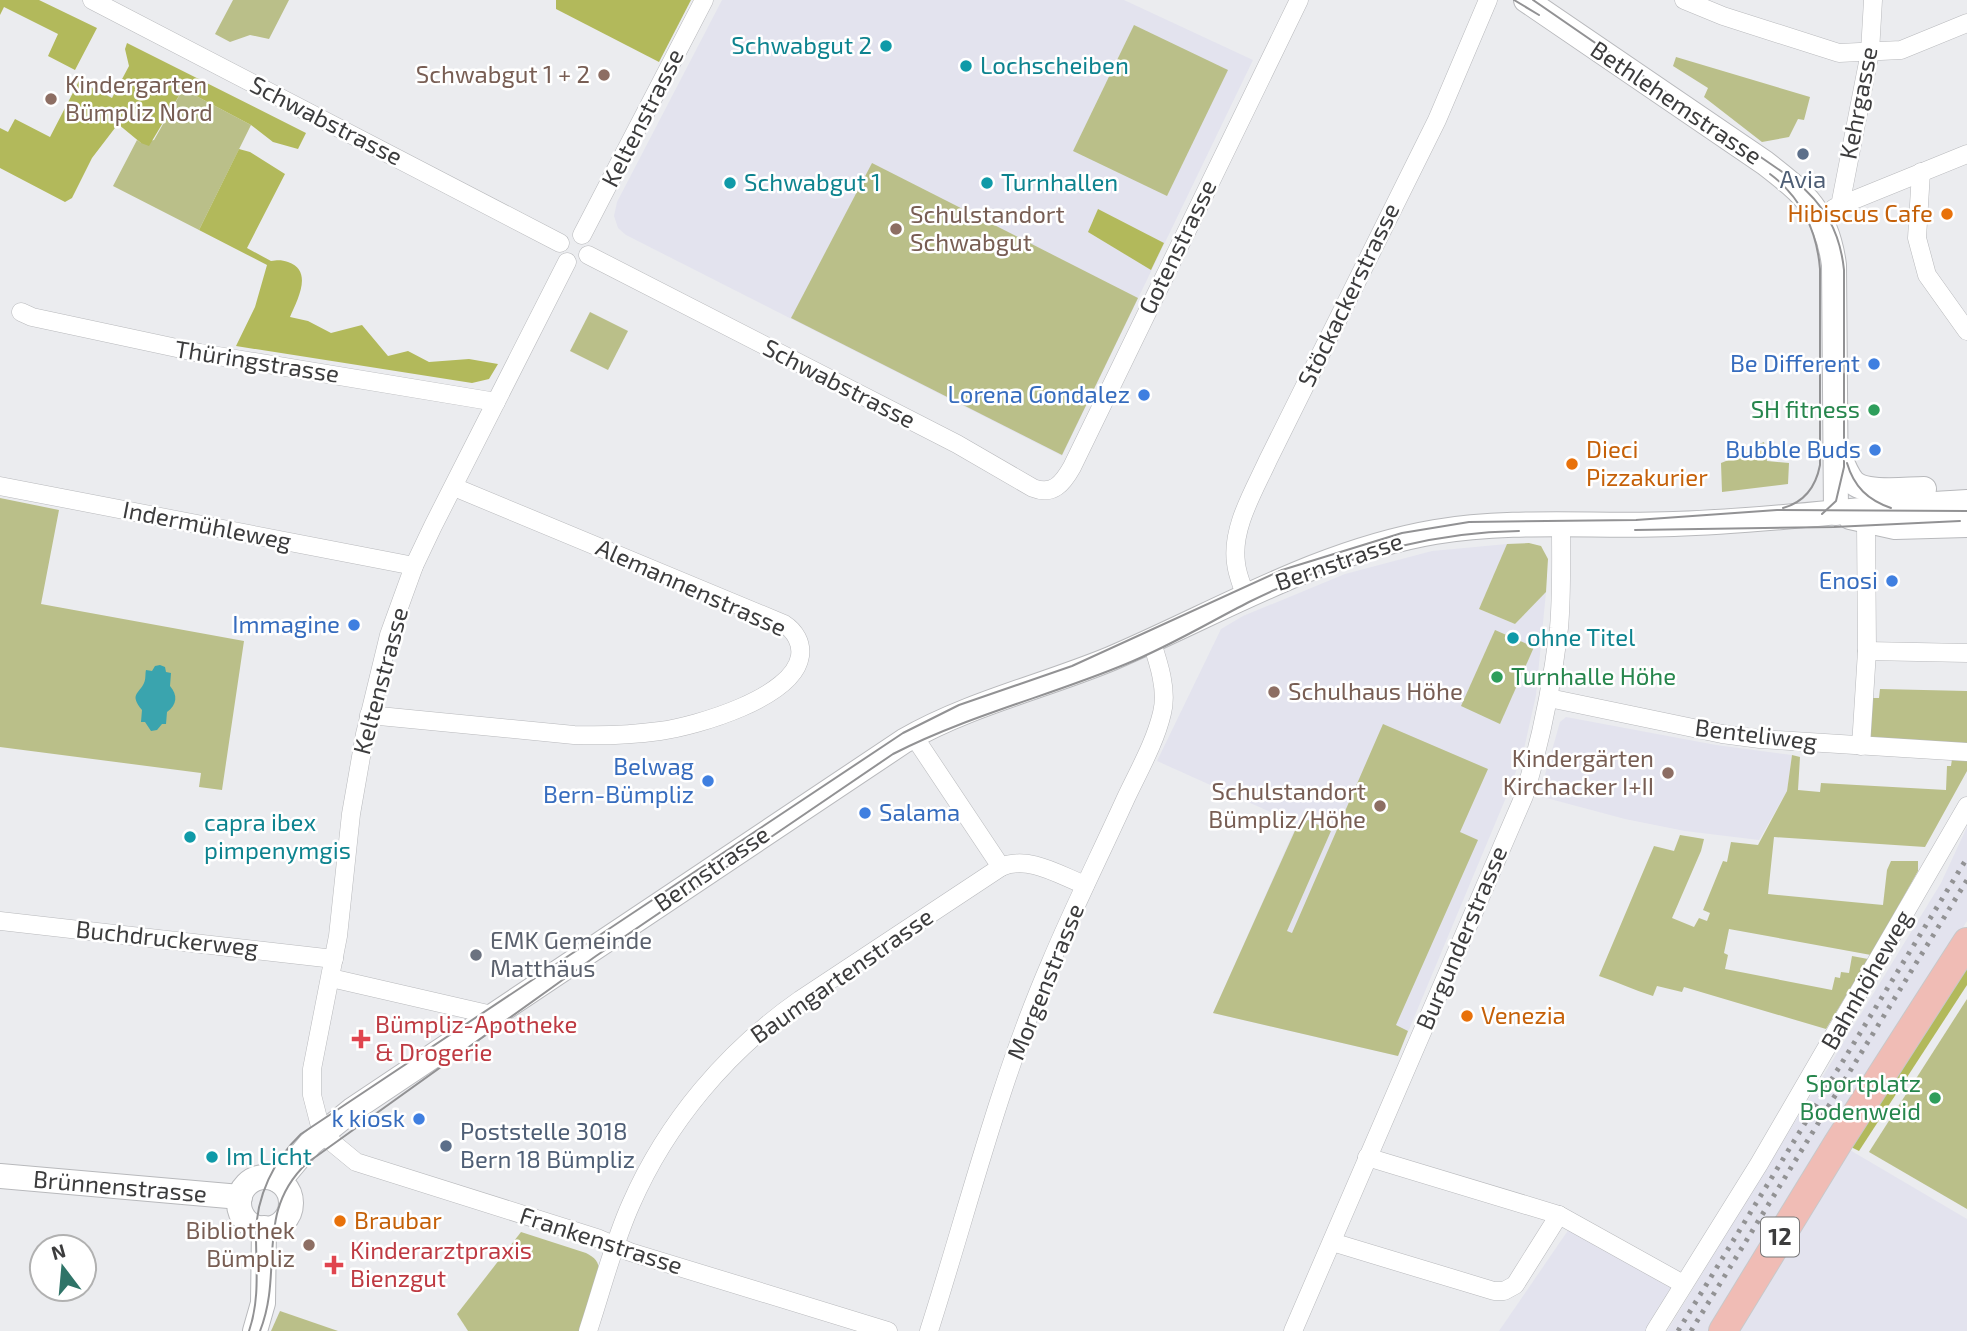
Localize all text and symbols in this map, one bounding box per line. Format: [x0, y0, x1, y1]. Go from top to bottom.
place label: Schwabgut 2 [731, 30, 872, 59]
street label: Bethlehemstrasse [1586, 34, 1768, 170]
marker: Schwabgut 2 [878, 38, 894, 54]
street label: Keltenstrasse [594, 43, 689, 191]
street label: Kehrgasse [1832, 44, 1883, 161]
place label: Lochscheiben [980, 50, 1129, 79]
marker: Lochscheiben [958, 58, 974, 74]
place label: Schwabgut 1 + 2 [416, 59, 590, 88]
marker: Schwabgut 1 + 2 [596, 67, 612, 83]
place label: Kindergarten Bümpliz Nord [65, 69, 213, 126]
street label: Schwabstrasse [246, 69, 408, 171]
marker: Kindergarten Bümpliz Nord [43, 91, 59, 107]
marker: Avia [1795, 146, 1811, 162]
place label: Avia [1780, 164, 1826, 193]
place label: Schwabgut 1 [744, 167, 881, 196]
place label: Turnhallen [1001, 167, 1118, 196]
street label: Gotenstrasse [1132, 174, 1222, 318]
marker: Schwabgut 1 [722, 175, 738, 191]
marker: Turnhallen [979, 175, 995, 191]
street label: Stöckackerstrasse [1291, 198, 1405, 391]
place label: Hibiscus Cafe [1788, 198, 1933, 227]
place label: Schulstandort Schwabgut [910, 199, 1065, 256]
marker: Hibiscus Cafe [1939, 206, 1955, 222]
marker: Schulstandort Schwabgut [888, 221, 904, 237]
street label: Schwabstrasse [759, 332, 921, 434]
street label: Thüringstrasse [173, 333, 341, 388]
place label: Be Different [1730, 348, 1860, 377]
marker: Be Different [1866, 356, 1882, 372]
place label: Lorena Gondalez [948, 379, 1130, 408]
marker: Lorena Gondalez [1136, 387, 1152, 403]
place label: SH fitness [1751, 394, 1860, 423]
marker: SH fitness [1866, 402, 1882, 418]
place label: Dieci Pizzakurier [1586, 434, 1708, 491]
place label: Bubble Buds [1725, 434, 1861, 463]
marker: Bubble Buds [1867, 442, 1883, 458]
marker: Dieci Pizzakurier [1564, 456, 1580, 472]
street label: Indermühleweg [121, 494, 294, 555]
street label: Bernstrasse [1271, 525, 1406, 596]
street label: Alemannenstrasse [592, 532, 791, 642]
place label: Enosi [1819, 565, 1878, 594]
marker: Enosi [1884, 573, 1900, 589]
street label: Keltenstrasse [346, 604, 413, 757]
place label: Immagine [232, 609, 340, 638]
marker: Immagine [346, 617, 362, 633]
place label: ohne Titel [1527, 622, 1635, 651]
marker: ohne Titel [1505, 630, 1521, 646]
place label: Turnhalle Höhe [1511, 661, 1676, 690]
marker: Turnhalle Höhe [1489, 669, 1505, 685]
place label: Schulhaus Höhe [1288, 676, 1463, 705]
marker: Schulhaus Höhe [1266, 684, 1282, 700]
street label: Benteliweg [1693, 712, 1819, 755]
place label: Kindergärten Kirchacker I+II [1503, 743, 1654, 800]
place label: Belwag Bern-Bümpliz [543, 751, 694, 808]
marker: Kindergärten Kirchacker I+II [1660, 765, 1676, 781]
marker: Belwag Bern-Bümpliz [700, 773, 716, 789]
place label: Schulstandort Bümpliz/Höhe [1208, 776, 1366, 833]
place label: Salama [879, 797, 960, 826]
marker: Schulstandort Bümpliz/Höhe [1372, 798, 1388, 814]
marker: Salama [857, 805, 873, 821]
place label: capra ibex pimpenymgis [204, 807, 351, 864]
street label: Bernstrasse [648, 819, 774, 917]
marker: capra ibex pimpenymgis [182, 829, 198, 845]
street label: Burgunderstrasse [1409, 841, 1512, 1034]
street label: Morgenstrasse [1000, 899, 1089, 1064]
street label: Baumgartenstrasse [744, 901, 938, 1049]
street label: Bahnhöheweg [1814, 904, 1917, 1054]
street label: Buchdruckerweg [74, 914, 260, 962]
place label: EMK Gemeinde Matthäus [490, 925, 652, 982]
marker: EMK Gemeinde Matthäus [468, 947, 484, 963]
place label: Venezia [1481, 1000, 1566, 1029]
marker: Venezia [1459, 1008, 1475, 1024]
place label: Bümpliz-Apotheke & Drogerie [375, 1009, 577, 1066]
marker: Bümpliz-Apotheke & Drogerie [353, 1031, 369, 1047]
place label: Sportplatz Bodenweid [1800, 1068, 1921, 1125]
marker: Sportplatz Bodenweid [1927, 1090, 1943, 1106]
place label: k kiosk [331, 1103, 405, 1132]
marker: k kiosk [411, 1111, 427, 1127]
place label: Poststelle 3018 Bern 18 Bümpliz [460, 1116, 635, 1173]
marker: Poststelle 3018 Bern 18 Bümpliz [438, 1138, 454, 1154]
place label: Im Licht [226, 1141, 312, 1170]
marker: Im Licht [204, 1149, 220, 1165]
street label: Brünnenstrasse [32, 1163, 208, 1208]
street label: Frankenstrasse [516, 1200, 686, 1280]
place label: Braubar [354, 1205, 442, 1234]
marker: Braubar [332, 1213, 348, 1229]
place label: Bibliothek Bümpliz [186, 1215, 295, 1272]
road number: 12 [1761, 1218, 1799, 1256]
north arrow [28, 1233, 98, 1303]
place label: Kinderarztpraxis Bienzgut [350, 1235, 532, 1292]
marker: Bibliothek Bümpliz [301, 1237, 317, 1253]
text: N [48, 1238, 68, 1264]
marker: Kinderarztpraxis Bienzgut [324, 1255, 344, 1275]

